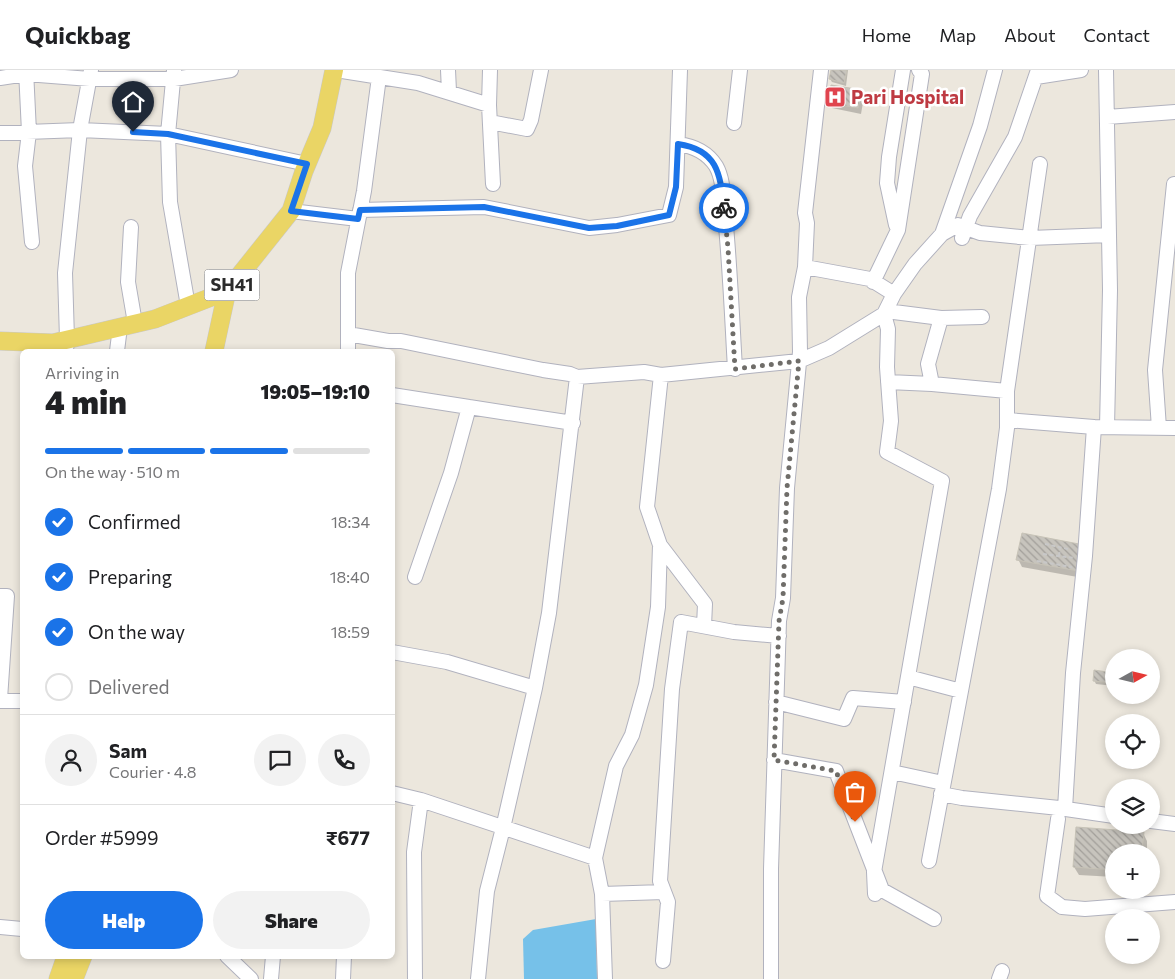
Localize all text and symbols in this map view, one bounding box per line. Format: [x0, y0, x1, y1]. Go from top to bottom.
text: Quickbag [25, 20, 130, 49]
text: Home [862, 24, 911, 46]
text: Map [939, 24, 976, 46]
text: About [1004, 24, 1056, 46]
text: Contact [1084, 24, 1150, 46]
pin [112, 81, 154, 132]
hospital icon: Pari Hospital [823, 85, 847, 109]
place label: Pari Hospital [851, 85, 964, 108]
icon: home [119, 88, 147, 116]
courier [699, 183, 749, 233]
icon: bike [710, 194, 738, 222]
road number: SH41 [204, 270, 260, 300]
text: Arriving in [45, 363, 119, 382]
text: 19:05–19:10 [261, 380, 370, 403]
text: 4 min [45, 381, 127, 421]
text: On the way · 510 m [45, 462, 180, 481]
icon: check [45, 508, 73, 536]
text: Confirmed [88, 510, 181, 533]
text: 18:34 [331, 512, 370, 531]
icon: check [45, 563, 73, 591]
text: Preparing [88, 565, 172, 588]
text: 18:40 [330, 567, 370, 586]
icon: check [45, 618, 73, 646]
text: On the way [88, 620, 185, 643]
text: 18:59 [331, 622, 370, 641]
north arrow [1105, 649, 1160, 704]
map controls [1105, 649, 1160, 964]
text: Delivered [88, 675, 169, 698]
button: locate [1105, 714, 1160, 769]
button: person [45, 734, 97, 786]
button: chat [254, 734, 306, 786]
button: phone [318, 734, 370, 786]
text: Sam [109, 739, 147, 762]
text: Courier · 4.8 [109, 762, 196, 781]
pin [834, 771, 876, 822]
icon: bag [841, 778, 869, 806]
button: layers [1105, 779, 1160, 834]
text: Order #5999 [45, 826, 159, 849]
text: ₹677 [326, 826, 370, 849]
button: + [1105, 844, 1160, 899]
button: Help [45, 891, 203, 949]
button: Share [213, 891, 370, 949]
button: − [1105, 909, 1160, 964]

